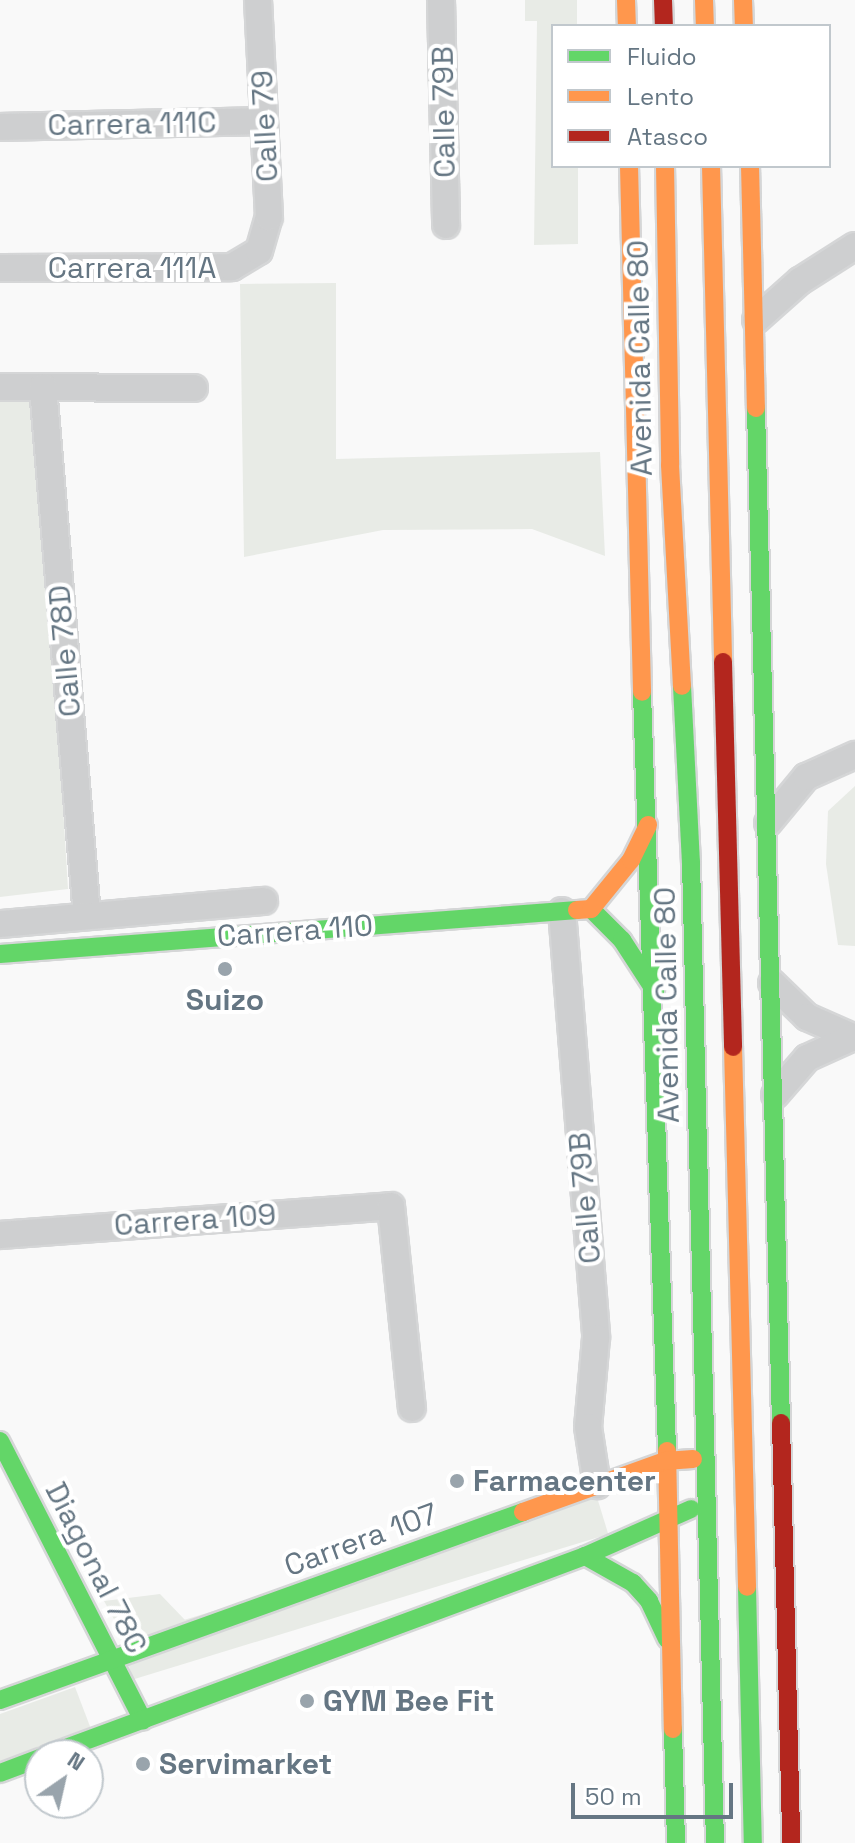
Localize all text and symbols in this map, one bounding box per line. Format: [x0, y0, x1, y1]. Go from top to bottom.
legend [551, 24, 831, 168]
text: Fluido [627, 41, 697, 72]
street label: Calle 79B [425, 46, 463, 178]
street label: Calle 79 [244, 69, 286, 183]
text: Lento [627, 81, 694, 112]
street label: Carrera 111C [47, 105, 217, 143]
text: Atasco [627, 121, 708, 152]
street label: Avenida Calle 80 [620, 240, 660, 476]
street label: Carrera 111A [48, 250, 216, 286]
street label: Calle 78D [41, 584, 89, 718]
street label: Avenida Calle 80 [647, 887, 687, 1123]
street label: Carrera 110 [216, 908, 374, 954]
marker: Suizo [216, 960, 234, 978]
place label: Suizo [186, 982, 264, 1018]
street label: Calle 79B [561, 1131, 609, 1265]
street label: Carrera 109 [113, 1196, 277, 1244]
place label: Farmacenter [473, 1463, 656, 1499]
marker: Farmacenter [448, 1472, 466, 1490]
street label: Diagonal 78C [37, 1476, 155, 1660]
street label: Carrera 107 [280, 1496, 442, 1584]
place label: GYM Bee Fit [323, 1683, 494, 1719]
marker: GYM Bee Fit [298, 1692, 316, 1710]
north arrow [24, 1739, 104, 1819]
text: N [62, 1745, 90, 1776]
place label: Servimarket [159, 1746, 332, 1782]
marker: Servimarket [134, 1755, 152, 1773]
scale bar [575, 1767, 737, 1817]
text: 50 m [585, 1781, 642, 1812]

